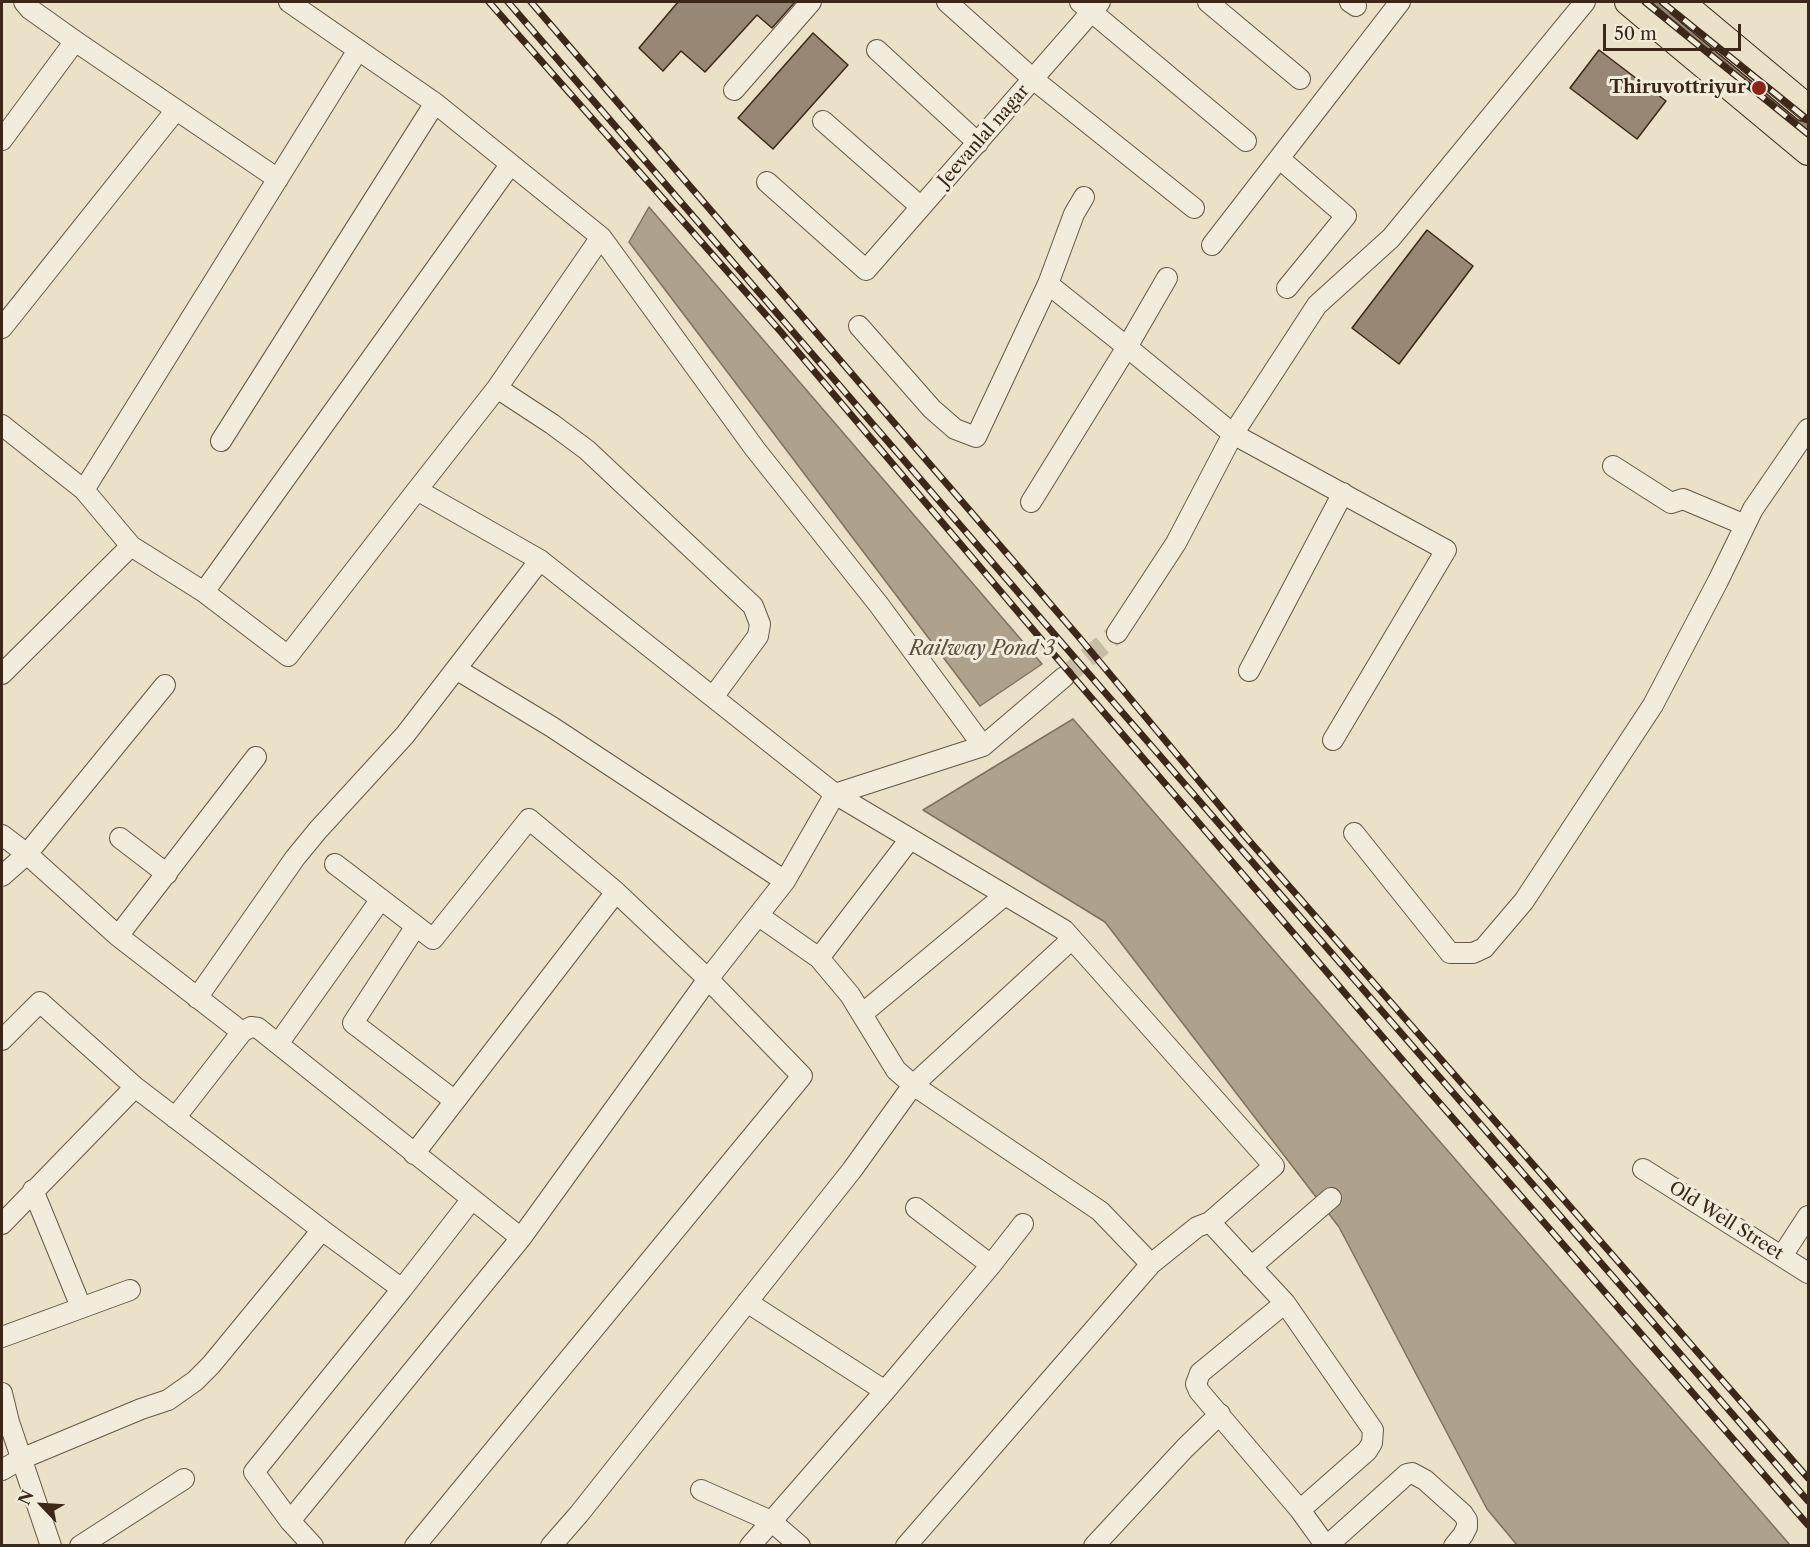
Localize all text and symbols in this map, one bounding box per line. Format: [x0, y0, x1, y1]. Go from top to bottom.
scale bar [1606, 12, 1744, 50]
text: 50 m [1614, 23, 1657, 45]
place label: Thiruvottriyur [1609, 77, 1746, 99]
marker: Thiruvottriyur [1750, 79, 1768, 97]
street label: Jeevanlal nagar [934, 81, 1034, 191]
water label: Railway Pond 3 [909, 637, 1055, 661]
street label: Old Well Street [1665, 1177, 1787, 1265]
north arrow [12, 1475, 72, 1535]
text: N [14, 1487, 38, 1508]

